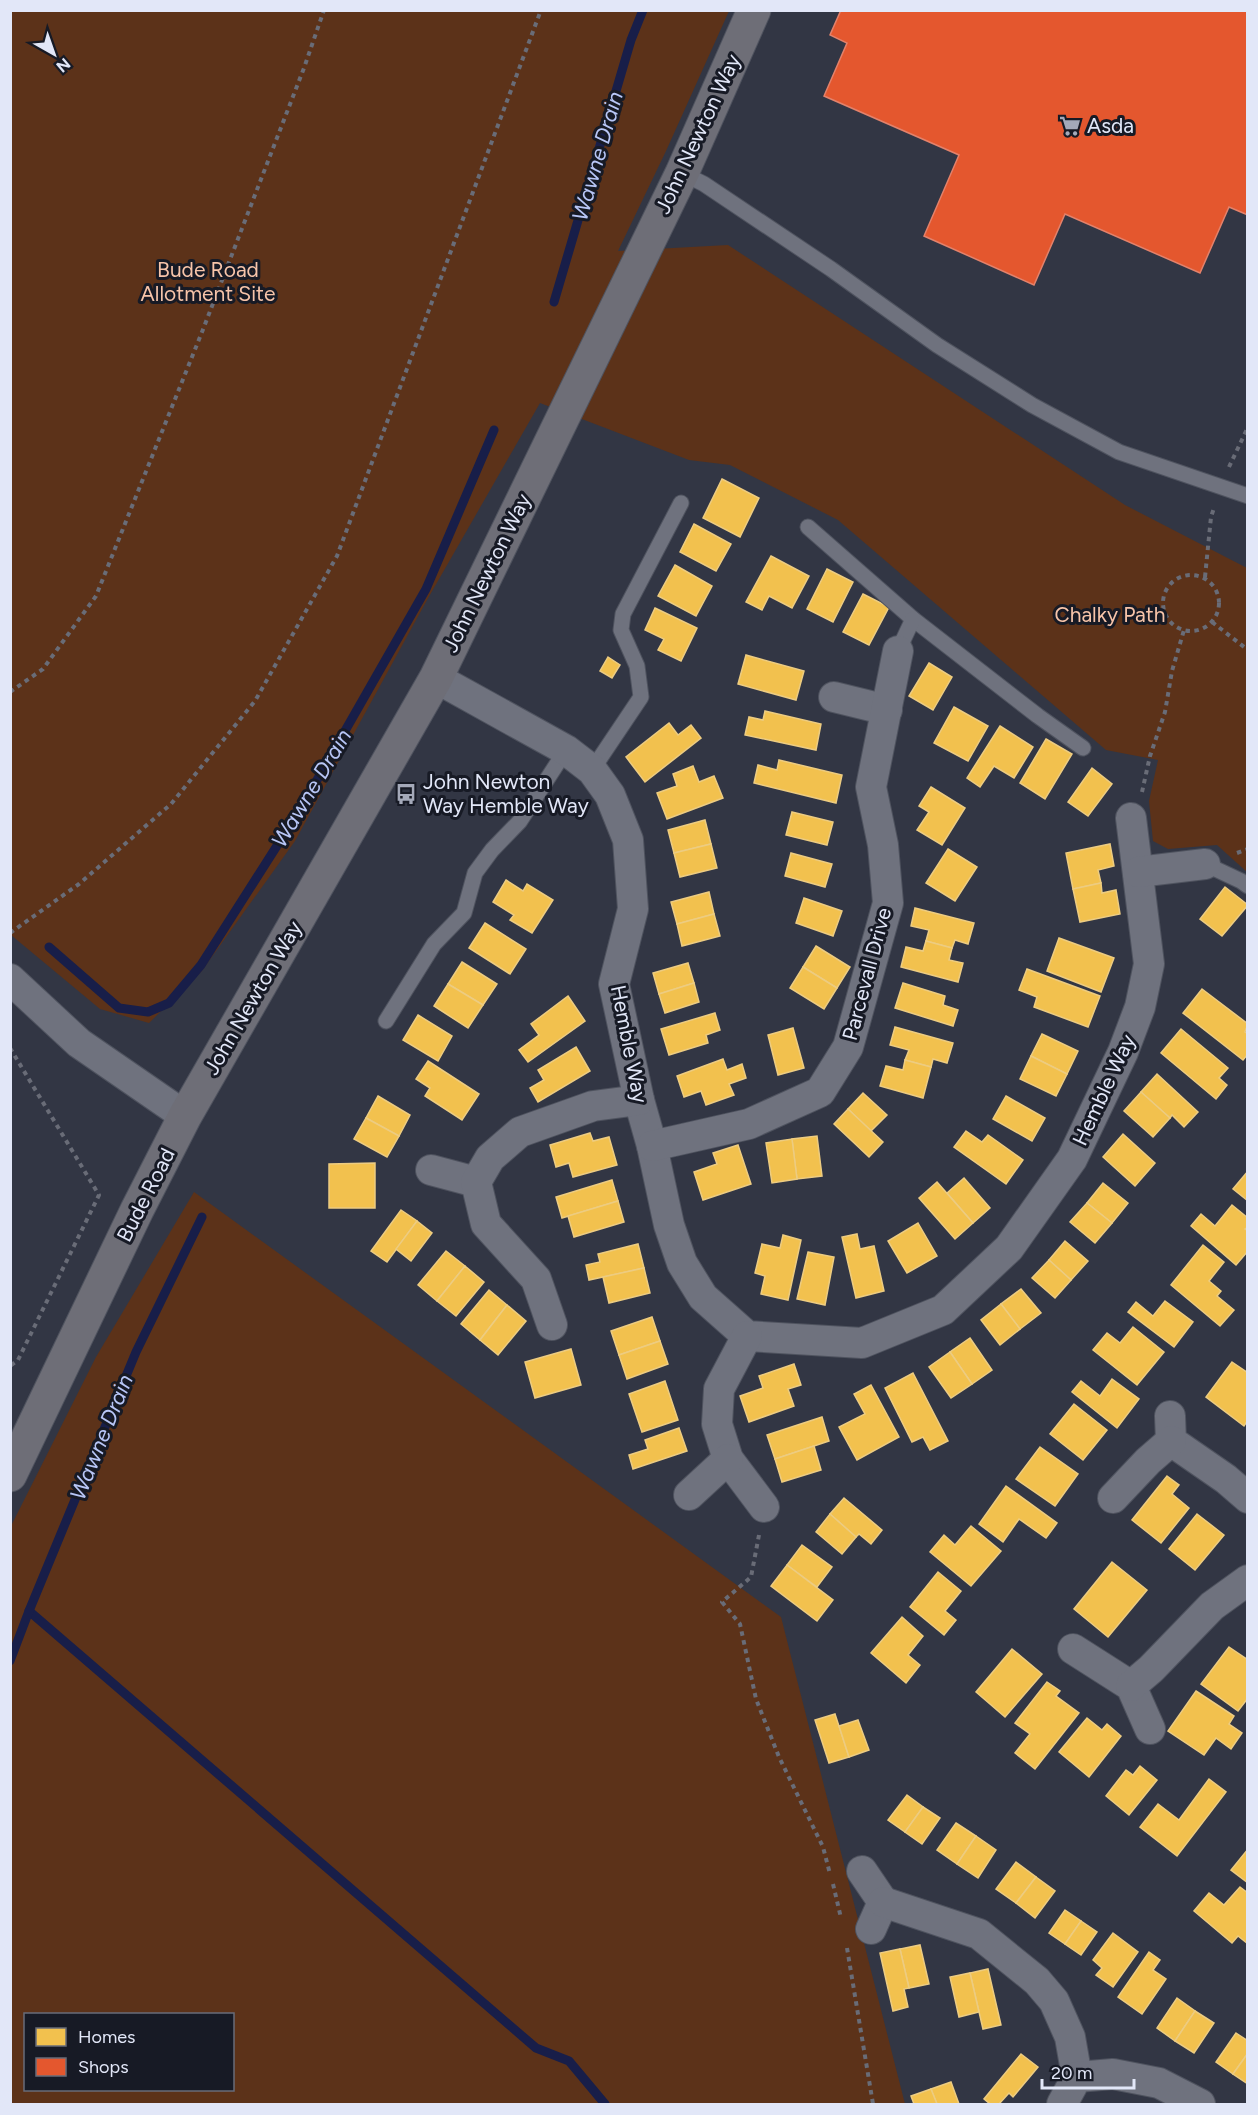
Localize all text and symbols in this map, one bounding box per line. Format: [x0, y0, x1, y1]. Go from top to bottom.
north arrow [24, 24, 84, 84]
street label: John Newton Way [650, 50, 746, 218]
text: N [52, 54, 74, 76]
water label: Wawne Drain [566, 88, 629, 224]
place label: Asda [1087, 113, 1134, 138]
supermarket icon: Asda [1058, 114, 1082, 138]
park label: Bude Road Allotment Site [141, 257, 275, 306]
street label: John Newton Way [437, 489, 536, 656]
park label: Chalky Path [1055, 602, 1165, 627]
water label: Wawne Drain [266, 724, 357, 852]
place label: John Newton Way Hemble Way [423, 769, 589, 818]
bus stop icon: John Newton Way Hemble Way [394, 782, 418, 806]
street label: Parcevall Drive [837, 905, 896, 1043]
street label: John Newton Way [198, 916, 307, 1079]
street label: Hemble Way [606, 983, 653, 1105]
street label: Hemble Way [1067, 1030, 1140, 1149]
street label: Bude Road [111, 1144, 180, 1246]
water label: Wawne Drain [64, 1370, 139, 1504]
legend [24, 2013, 234, 2091]
text: Homes [78, 2026, 136, 2048]
scale bar [1042, 2052, 1134, 2090]
text: Shops [78, 2056, 129, 2078]
text: 20 m [1051, 2062, 1092, 2084]

